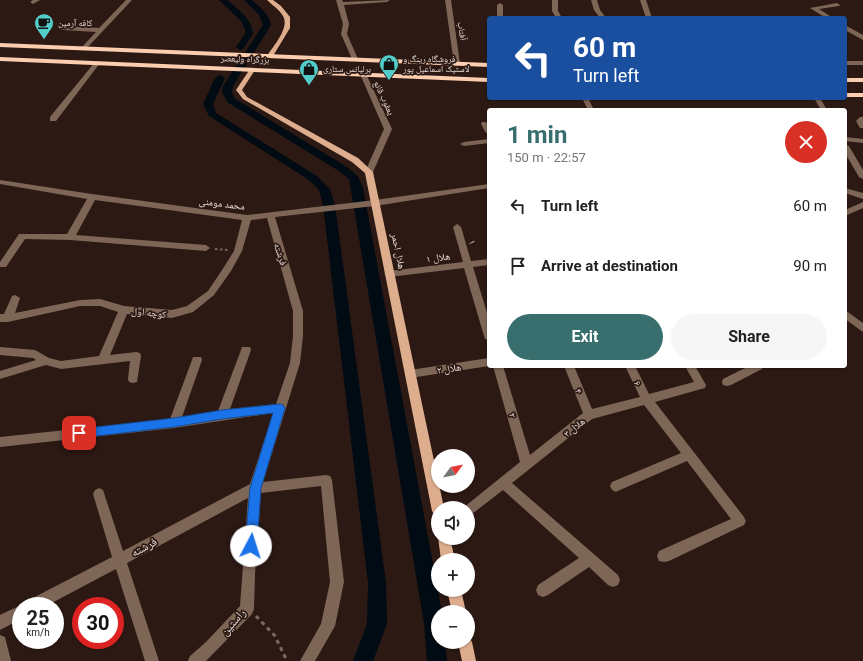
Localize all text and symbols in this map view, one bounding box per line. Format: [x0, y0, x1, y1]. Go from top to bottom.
cafe icon: کافه آرمین [33, 12, 55, 40]
place label: کافه آرمین [58, 18, 93, 28]
street label: آفتاب [455, 21, 468, 42]
text: 60 m [573, 31, 636, 64]
icon: left [507, 32, 559, 84]
street label: بزرگراه ولیعصر [219, 53, 270, 65]
shop icon: فروشگاه رینگ و لاستیک اسماعیل پور [378, 53, 400, 81]
place label: فروشگاه رینگ و لاستیک اسماعیل پور [402, 54, 470, 75]
shop icon: برلیانس ستاری [298, 58, 320, 86]
place label: برلیانس ستاری [323, 64, 371, 74]
text: Turn left [573, 65, 639, 86]
street label: یعقوب قانع [371, 79, 396, 117]
text: 1 min [507, 121, 567, 149]
button: close [785, 121, 827, 163]
text: 150 m · 22:57 [507, 150, 586, 165]
street label: محمد مومنی [198, 195, 246, 213]
icon: left [507, 195, 529, 217]
text: Turn left [541, 197, 598, 215]
text: 60 m [793, 197, 827, 215]
street label: هلال احمر [388, 231, 408, 270]
street label: ۱ [467, 238, 478, 246]
street label: فرشته [272, 242, 289, 267]
street label: هلال ۱ [425, 251, 451, 265]
icon: arrive [507, 255, 529, 277]
text: Arrive at destination [541, 257, 678, 275]
text: 90 m [793, 257, 827, 275]
street label: کوچه اول [131, 305, 167, 321]
button: Exit [507, 314, 663, 360]
button: Share [671, 314, 827, 360]
street label: هلال ۲ [436, 361, 462, 377]
street label: ۶ [632, 379, 644, 388]
street label: ۴ [573, 387, 585, 396]
street label: ۲ [507, 411, 519, 419]
pin [62, 416, 96, 450]
street label: هلال ۳ [561, 416, 588, 440]
icon: arrive [68, 422, 90, 444]
north arrow [431, 449, 475, 493]
map controls [431, 449, 475, 649]
button: sound [431, 501, 475, 545]
position arrow [230, 525, 272, 567]
street label: فرشته [129, 534, 159, 560]
button: + [431, 553, 475, 597]
speed limit sign: 30 [72, 597, 124, 649]
street label: راستین [218, 605, 249, 638]
button: − [431, 605, 475, 649]
text: 25 [27, 606, 49, 630]
text: km/h [26, 627, 50, 638]

